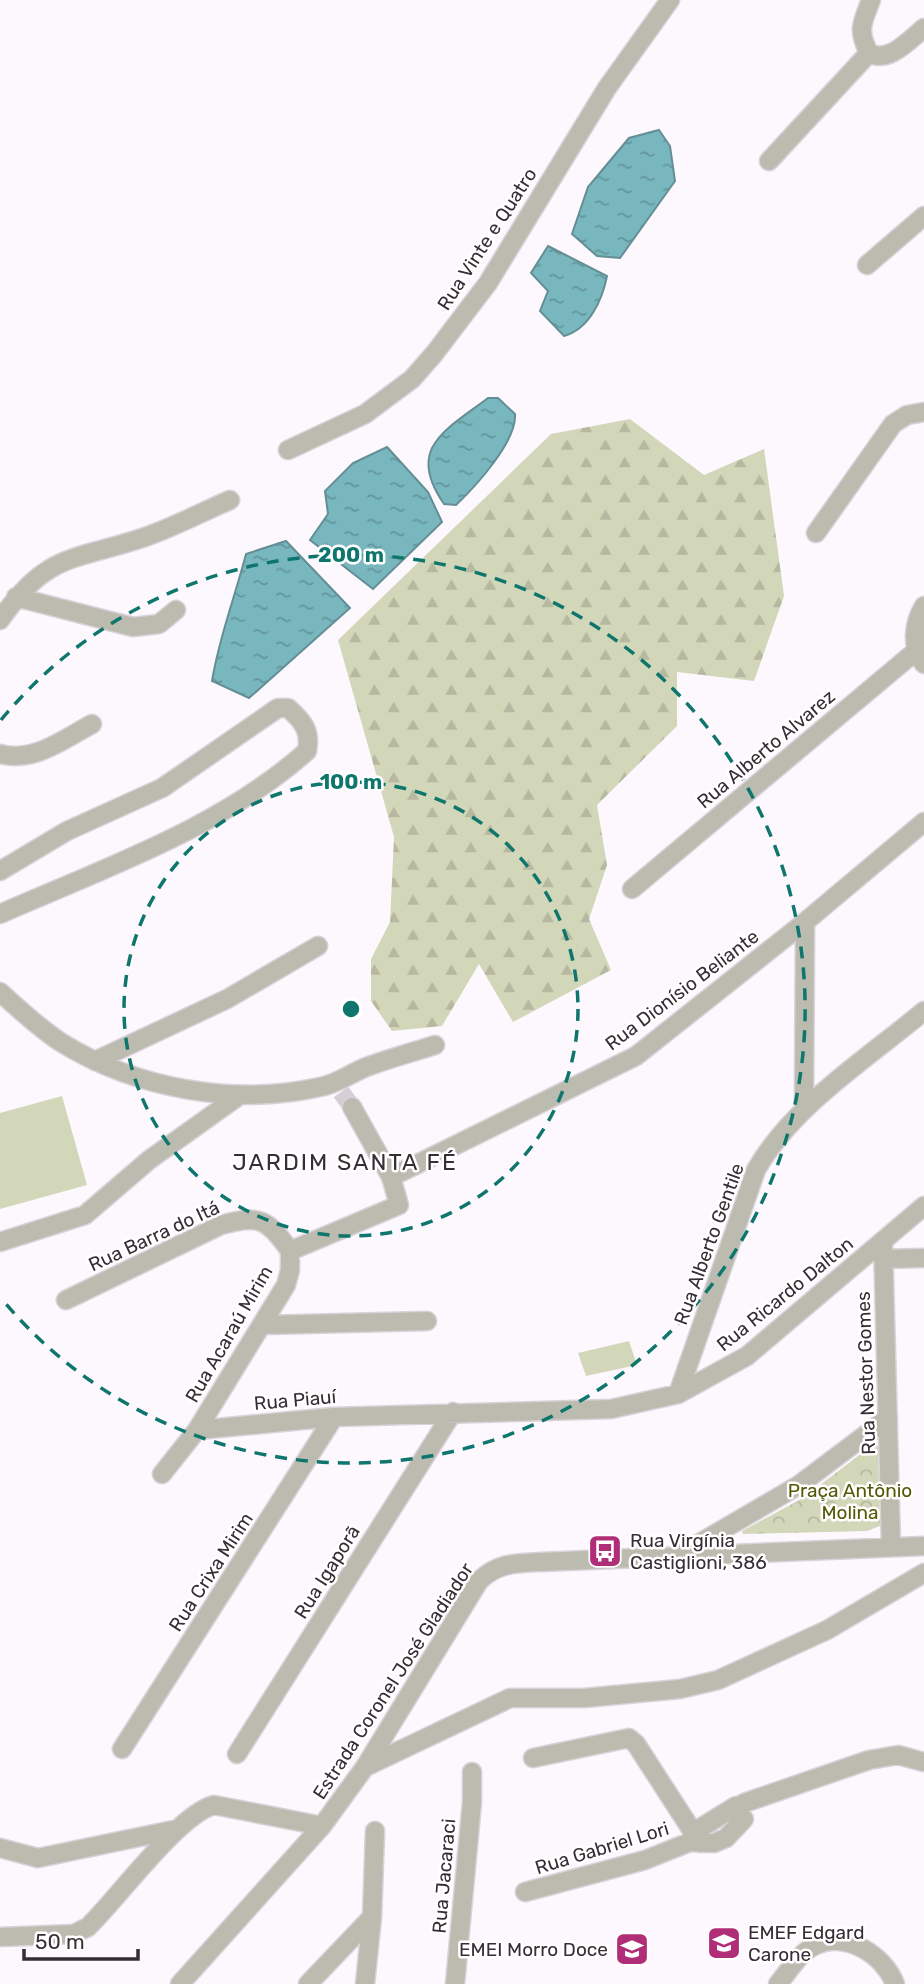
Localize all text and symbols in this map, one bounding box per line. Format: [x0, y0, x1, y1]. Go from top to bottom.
street label: Rua Vinte e Quatro [432, 164, 542, 314]
text: 200 m [318, 542, 384, 567]
street label: Rua Alberto Alvarez [692, 685, 840, 813]
text: 100 m [320, 769, 382, 794]
street label: Rua Dionísio Beliante [601, 925, 763, 1055]
centre of rings [339, 997, 363, 1021]
district label: JARDIM SANTA FÉ [232, 1148, 458, 1176]
street label: Rua Alberto Gentile [669, 1160, 749, 1328]
street label: Rua Barra do Itá [85, 1196, 223, 1276]
street label: Rua Ricardo Dalton [712, 1232, 858, 1356]
street label: Rua Acaraú Mirim [181, 1261, 277, 1407]
street label: Rua Nestor Gomes [852, 1291, 880, 1455]
street label: Rua Piauí [253, 1385, 338, 1415]
park label: Praça Antônio Molina [788, 1479, 912, 1524]
street label: Rua Crixa Mirim [164, 1508, 258, 1636]
street label: Rua Igaporã [289, 1521, 365, 1623]
place label: Rua Virgínia Castiglioni, 386 [630, 1529, 767, 1574]
bus stop icon: Rua Virgínia Castiglioni, 386 [586, 1532, 624, 1570]
street label: Estrada Coronel José Gladiador [308, 1558, 479, 1804]
street label: Rua Gabriel Lori [532, 1817, 672, 1879]
street label: Rua Jacaraci [428, 1818, 460, 1934]
scale bar [24, 1918, 138, 1962]
place label: EMEF Edgard Carone [748, 1921, 864, 1966]
school or university icon: EMEF Edgard Carone [705, 1924, 743, 1962]
text: 50 m [35, 1929, 85, 1954]
school or university icon: EMEI Morro Doce [613, 1930, 651, 1968]
place label: EMEI Morro Doce [459, 1938, 608, 1961]

